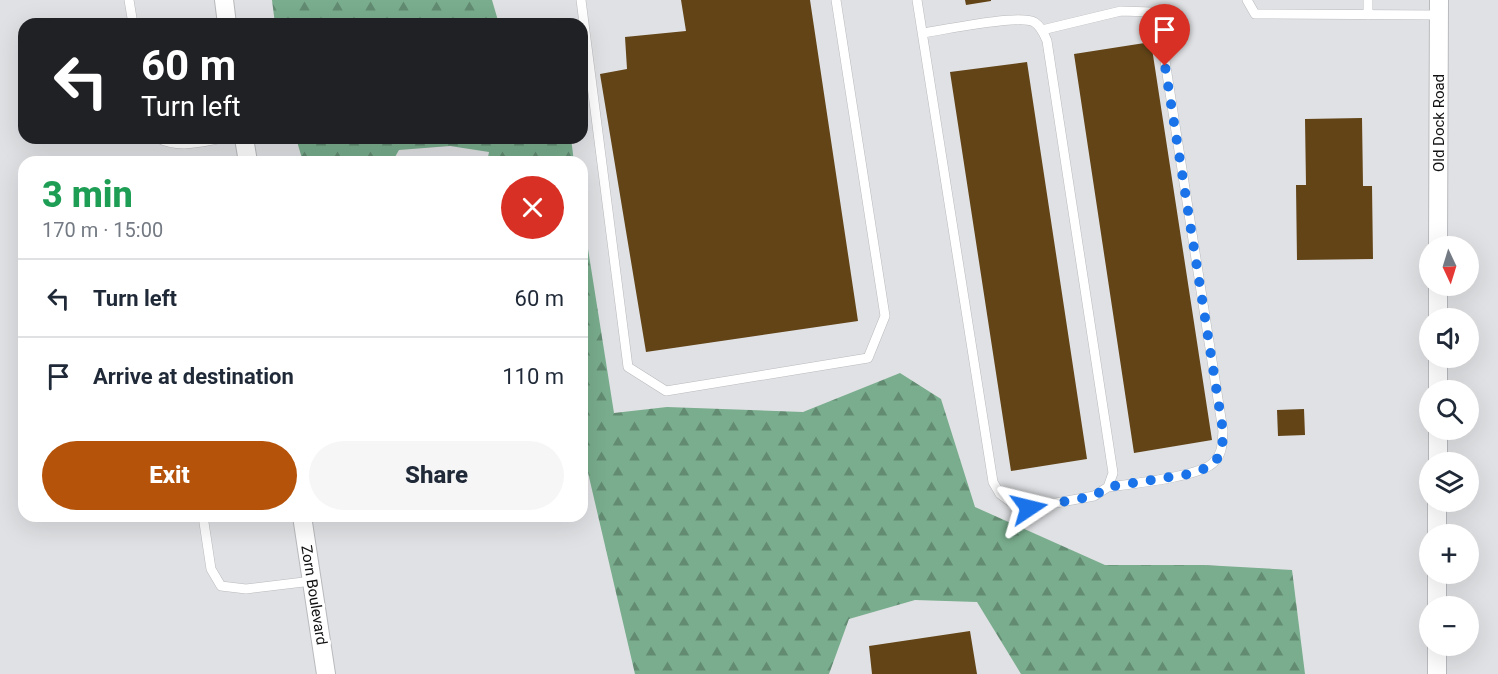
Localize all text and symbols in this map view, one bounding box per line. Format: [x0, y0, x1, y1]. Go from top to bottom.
pin [1139, 4, 1190, 66]
icon: arrive [1148, 13, 1181, 46]
text: 60 m [141, 41, 236, 90]
icon: left [42, 42, 120, 120]
street label: Old Dock Road [1430, 74, 1448, 172]
text: Turn left [141, 91, 241, 123]
text: 3 min [42, 174, 133, 216]
button: close [501, 176, 564, 239]
text: 170 m · 15:00 [42, 218, 163, 242]
north arrow [1419, 236, 1479, 296]
map controls [1419, 236, 1479, 656]
icon: left [42, 282, 75, 315]
text: Turn left [93, 286, 177, 311]
text: 60 m [515, 286, 564, 311]
button: sound [1419, 308, 1479, 368]
icon: arrive [42, 360, 75, 393]
text: Arrive at destination [93, 364, 294, 389]
text: 110 m [502, 364, 564, 389]
button: search [1419, 380, 1479, 440]
button: Exit [42, 441, 297, 510]
button: Share [309, 441, 564, 510]
button: layers [1419, 452, 1479, 512]
position arrow [997, 476, 1061, 540]
button: + [1419, 524, 1479, 584]
street label: Zorn Boulevard [297, 544, 331, 646]
button: − [1419, 596, 1479, 656]

